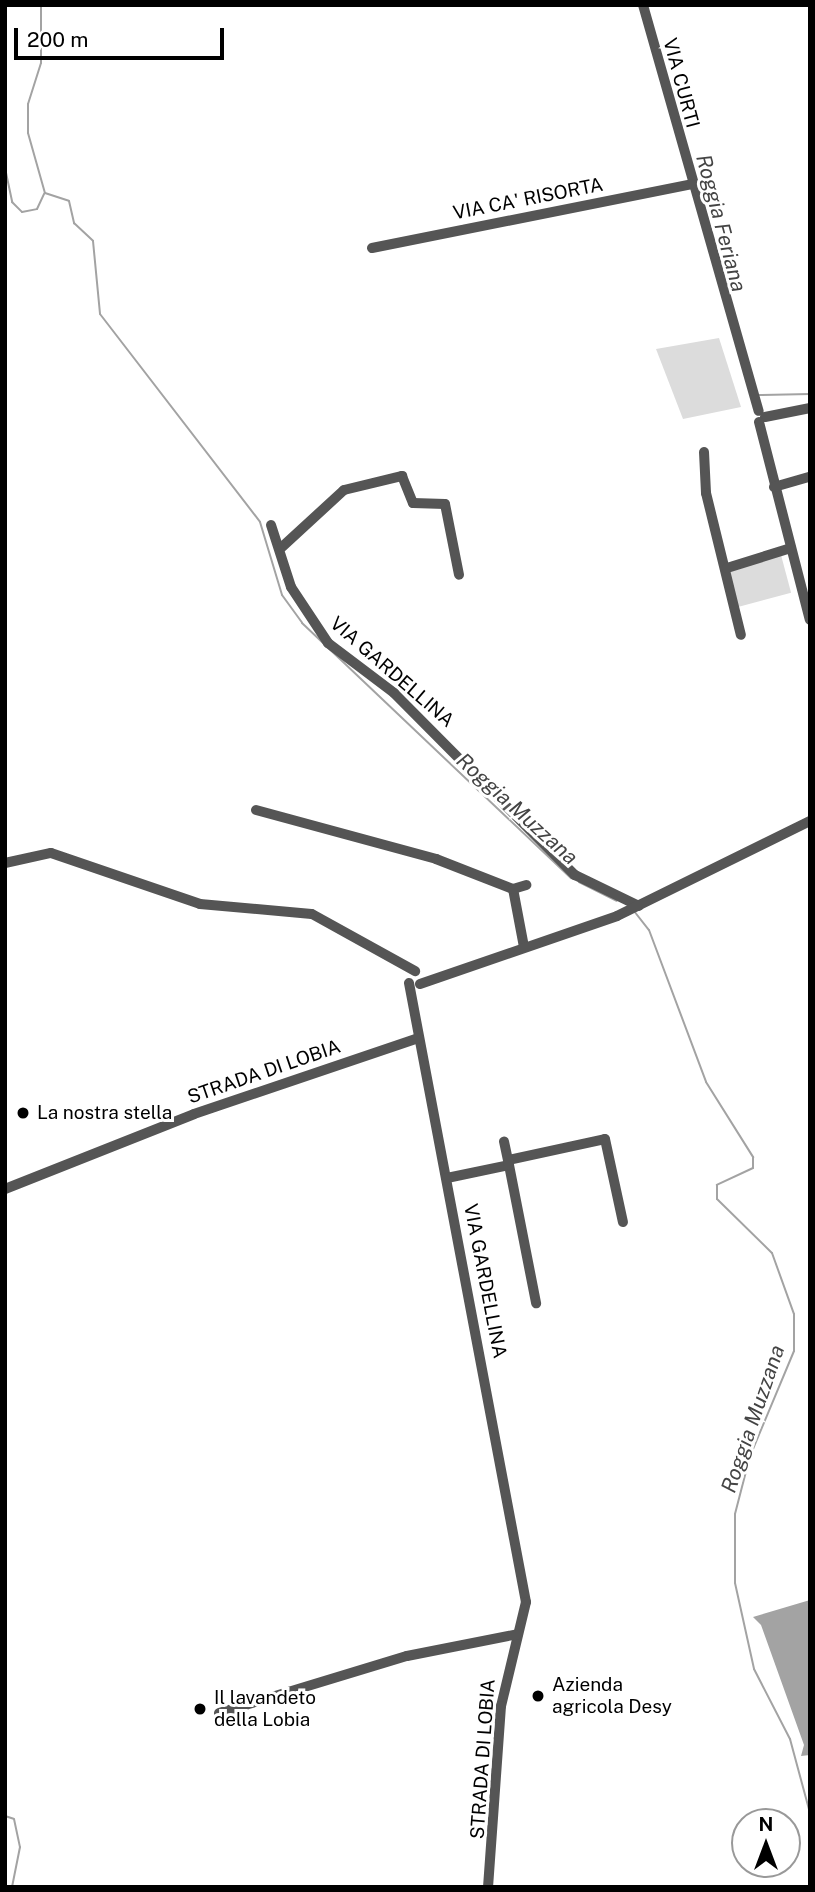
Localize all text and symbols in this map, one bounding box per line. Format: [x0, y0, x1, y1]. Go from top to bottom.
scale bar [18, 14, 228, 58]
text: 200 m [27, 27, 88, 52]
street label: VIA CURTI [658, 36, 704, 130]
water label: Roggia Feriana [691, 152, 751, 294]
street label: VIA CA' RISORTA [451, 173, 605, 225]
street label: VIA GARDELLINA [325, 612, 459, 732]
water label: Roggia Muzzana [451, 748, 583, 870]
street label: STRADA DI LOBIA [185, 1035, 343, 1109]
place label: La nostra stella [37, 1102, 172, 1124]
marker: La nostra stella [15, 1105, 31, 1121]
street label: VIA GARDELLINA [459, 1202, 511, 1360]
water label: Roggia Muzzana [716, 1342, 790, 1496]
place label: Azienda agricola Desy [552, 1674, 672, 1718]
street label: STRADA DI LOBIA [466, 1678, 500, 1840]
place label: Il lavandeto della Lobia [214, 1687, 316, 1731]
marker: Azienda agricola Desy [530, 1688, 546, 1704]
marker: Il lavandeto della Lobia [192, 1701, 208, 1717]
north arrow [731, 1808, 801, 1878]
text: N [759, 1813, 773, 1835]

